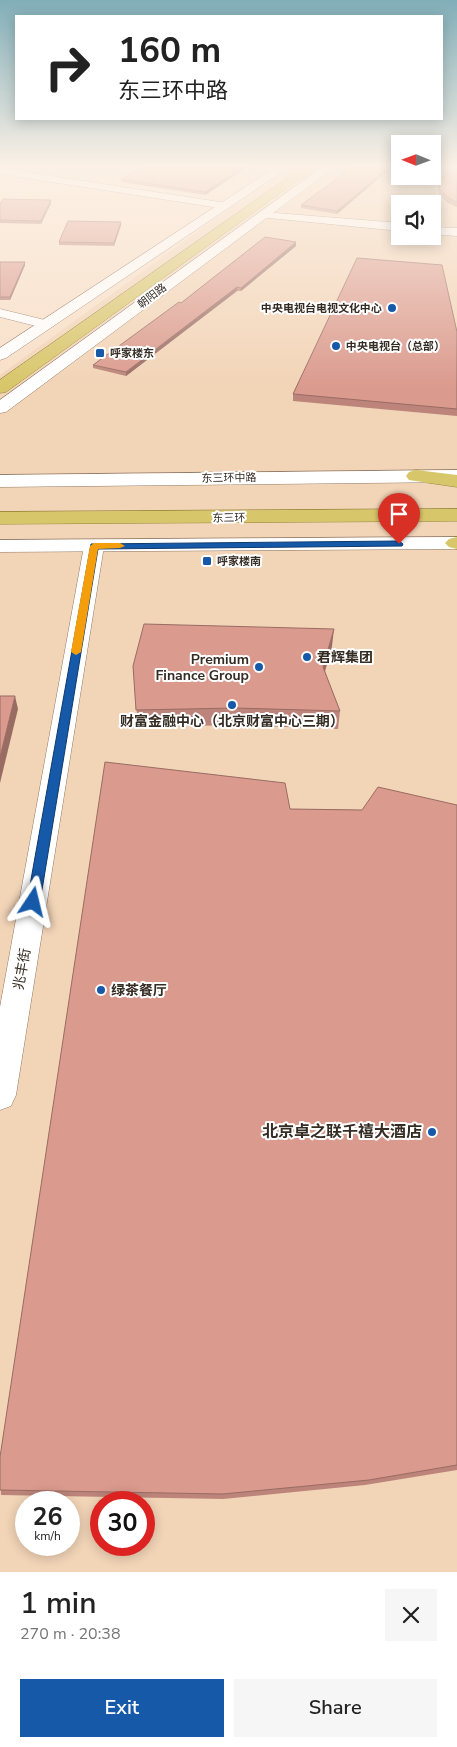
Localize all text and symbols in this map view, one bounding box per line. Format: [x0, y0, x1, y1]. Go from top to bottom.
text: 160 m [118, 27, 221, 74]
icon: right [35, 35, 100, 100]
text: 东三环中路 [118, 76, 228, 106]
north arrow [391, 135, 441, 185]
map controls [391, 135, 441, 245]
button: sound [391, 195, 441, 245]
street label: 朝阳路 [134, 280, 170, 312]
place label: 中央电视台电视文化中心 [261, 301, 382, 316]
marker: 中央电视台电视文化中心 [386, 302, 398, 314]
place label: 中央电视台（总部） [346, 339, 445, 354]
marker: 中央电视台（总部） [330, 340, 342, 352]
place label: 呼家楼东 [110, 346, 154, 361]
marker: 呼家楼东 [94, 347, 106, 359]
street label: 东三环中路 [201, 470, 257, 486]
pin [378, 493, 420, 544]
icon: arrive [385, 500, 413, 528]
street label: 东三环 [212, 510, 246, 526]
place label: 呼家楼南 [217, 554, 261, 569]
marker: 呼家楼南 [201, 555, 213, 567]
place label: 君辉集团 [317, 648, 373, 667]
place label: Premium Finance Group [155, 650, 249, 685]
marker: 君辉集团 [301, 651, 313, 663]
marker: Premium Finance Group [253, 661, 265, 673]
marker: 财富金融中心（北京财富中心三期） [226, 699, 238, 711]
place label: 财富金融中心（北京财富中心三期） [120, 712, 344, 731]
position arrow [6, 875, 58, 927]
street label: 兆丰街 [9, 947, 35, 991]
place label: 绿茶餐厅 [111, 981, 167, 1000]
marker: 绿茶餐厅 [95, 984, 107, 996]
place label: 北京卓之联千禧大酒店 [262, 1121, 422, 1143]
marker: 北京卓之联千禧大酒店 [426, 1126, 438, 1138]
speed limit sign: 30 [90, 1491, 155, 1556]
text: 26 [32, 1500, 63, 1534]
text: km/h [34, 1528, 61, 1544]
text: 1 min [20, 1583, 96, 1624]
button: close [385, 1589, 437, 1641]
text: 270 m · 20:38 [20, 1623, 121, 1645]
button: Exit [20, 1679, 224, 1737]
button: Share [234, 1679, 437, 1737]

